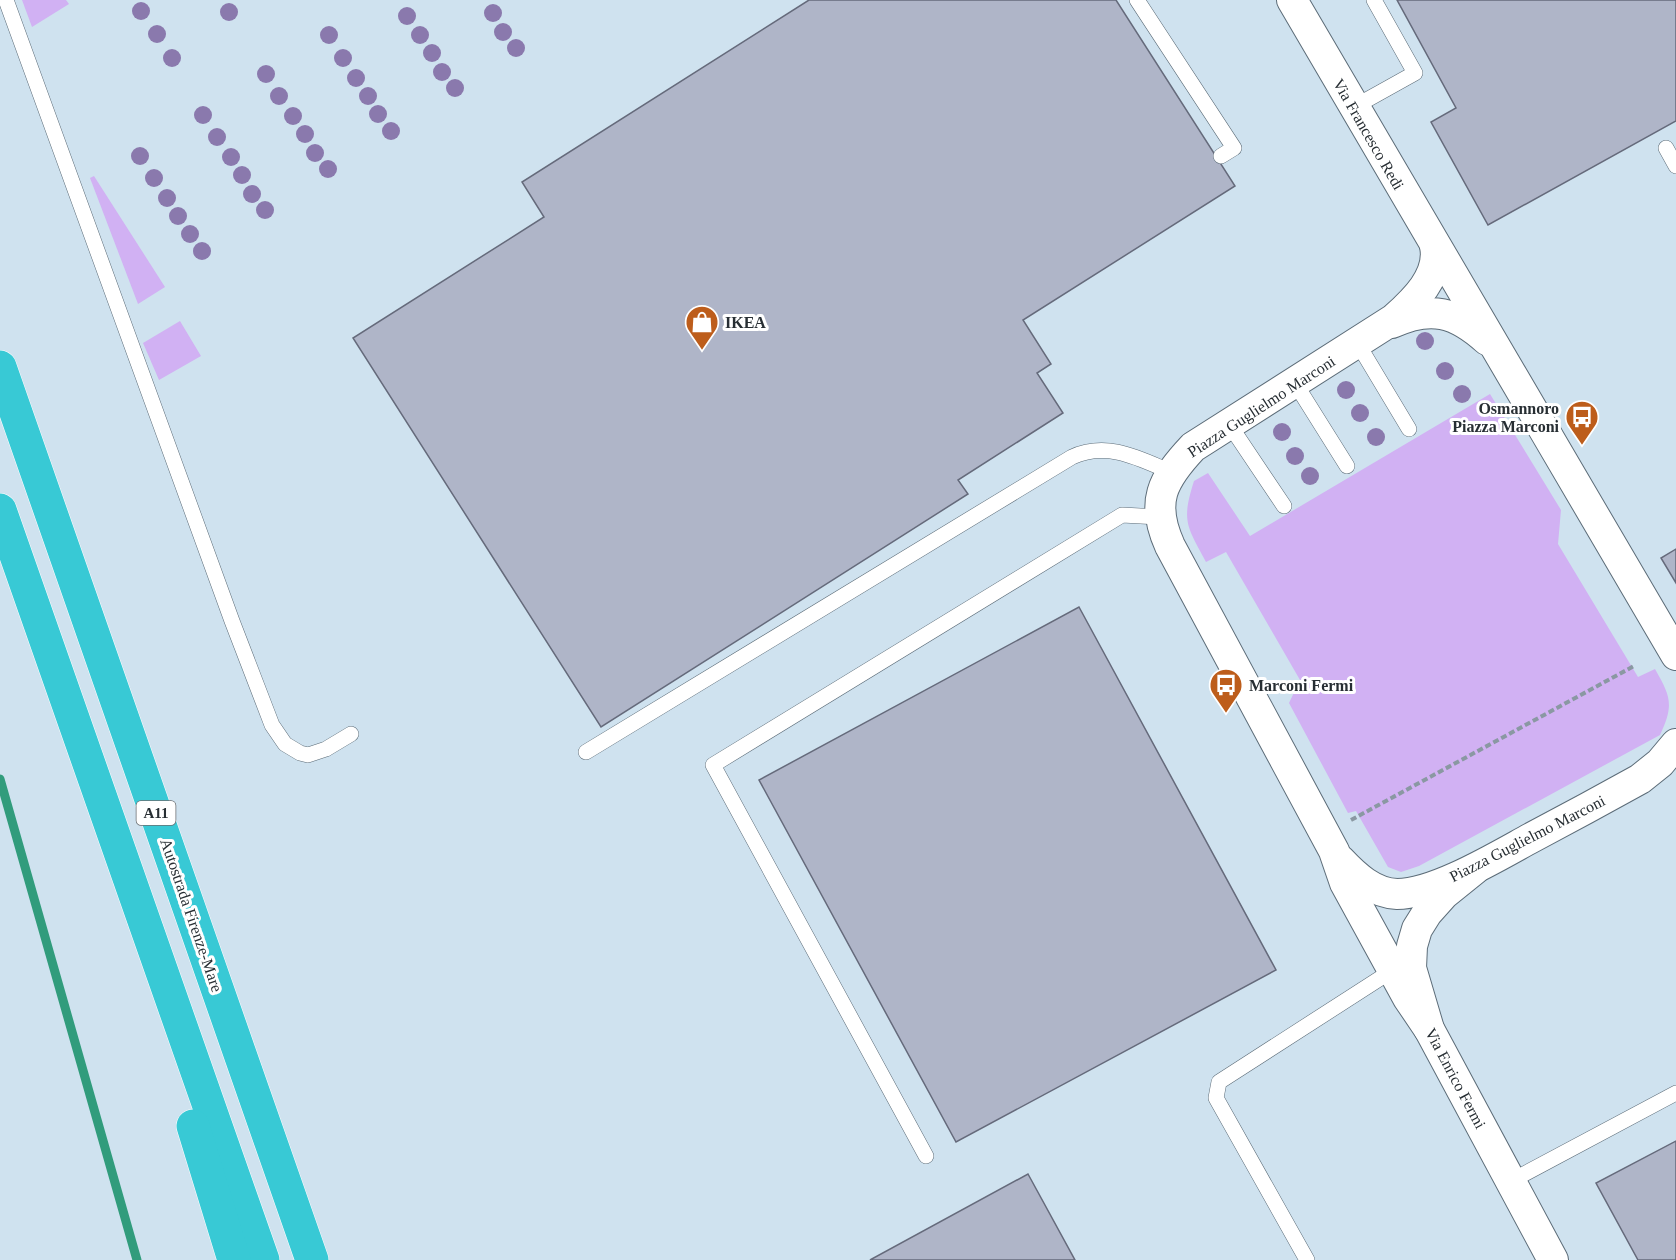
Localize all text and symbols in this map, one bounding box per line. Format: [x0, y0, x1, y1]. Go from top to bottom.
street label: Via Francesco Redi [1330, 76, 1408, 193]
shop icon: IKEA [684, 304, 720, 351]
place label: IKEA [725, 314, 766, 331]
street label: Piazza Guglielmo Marconi [1184, 352, 1339, 461]
bus stop icon: Osmannoro Piazza Marconi [1564, 399, 1600, 446]
place label: Osmannoro Piazza Marconi [1452, 400, 1560, 435]
bus stop icon: Marconi Fermi [1208, 667, 1244, 714]
place label: Marconi Fermi [1249, 677, 1354, 694]
street label: Piazza Guglielmo Marconi [1447, 791, 1609, 886]
road number: A11 [136, 801, 176, 825]
street label: Autostrada Firenze-Mare [157, 836, 226, 994]
street label: Via Enrico Fermi [1422, 1025, 1489, 1132]

